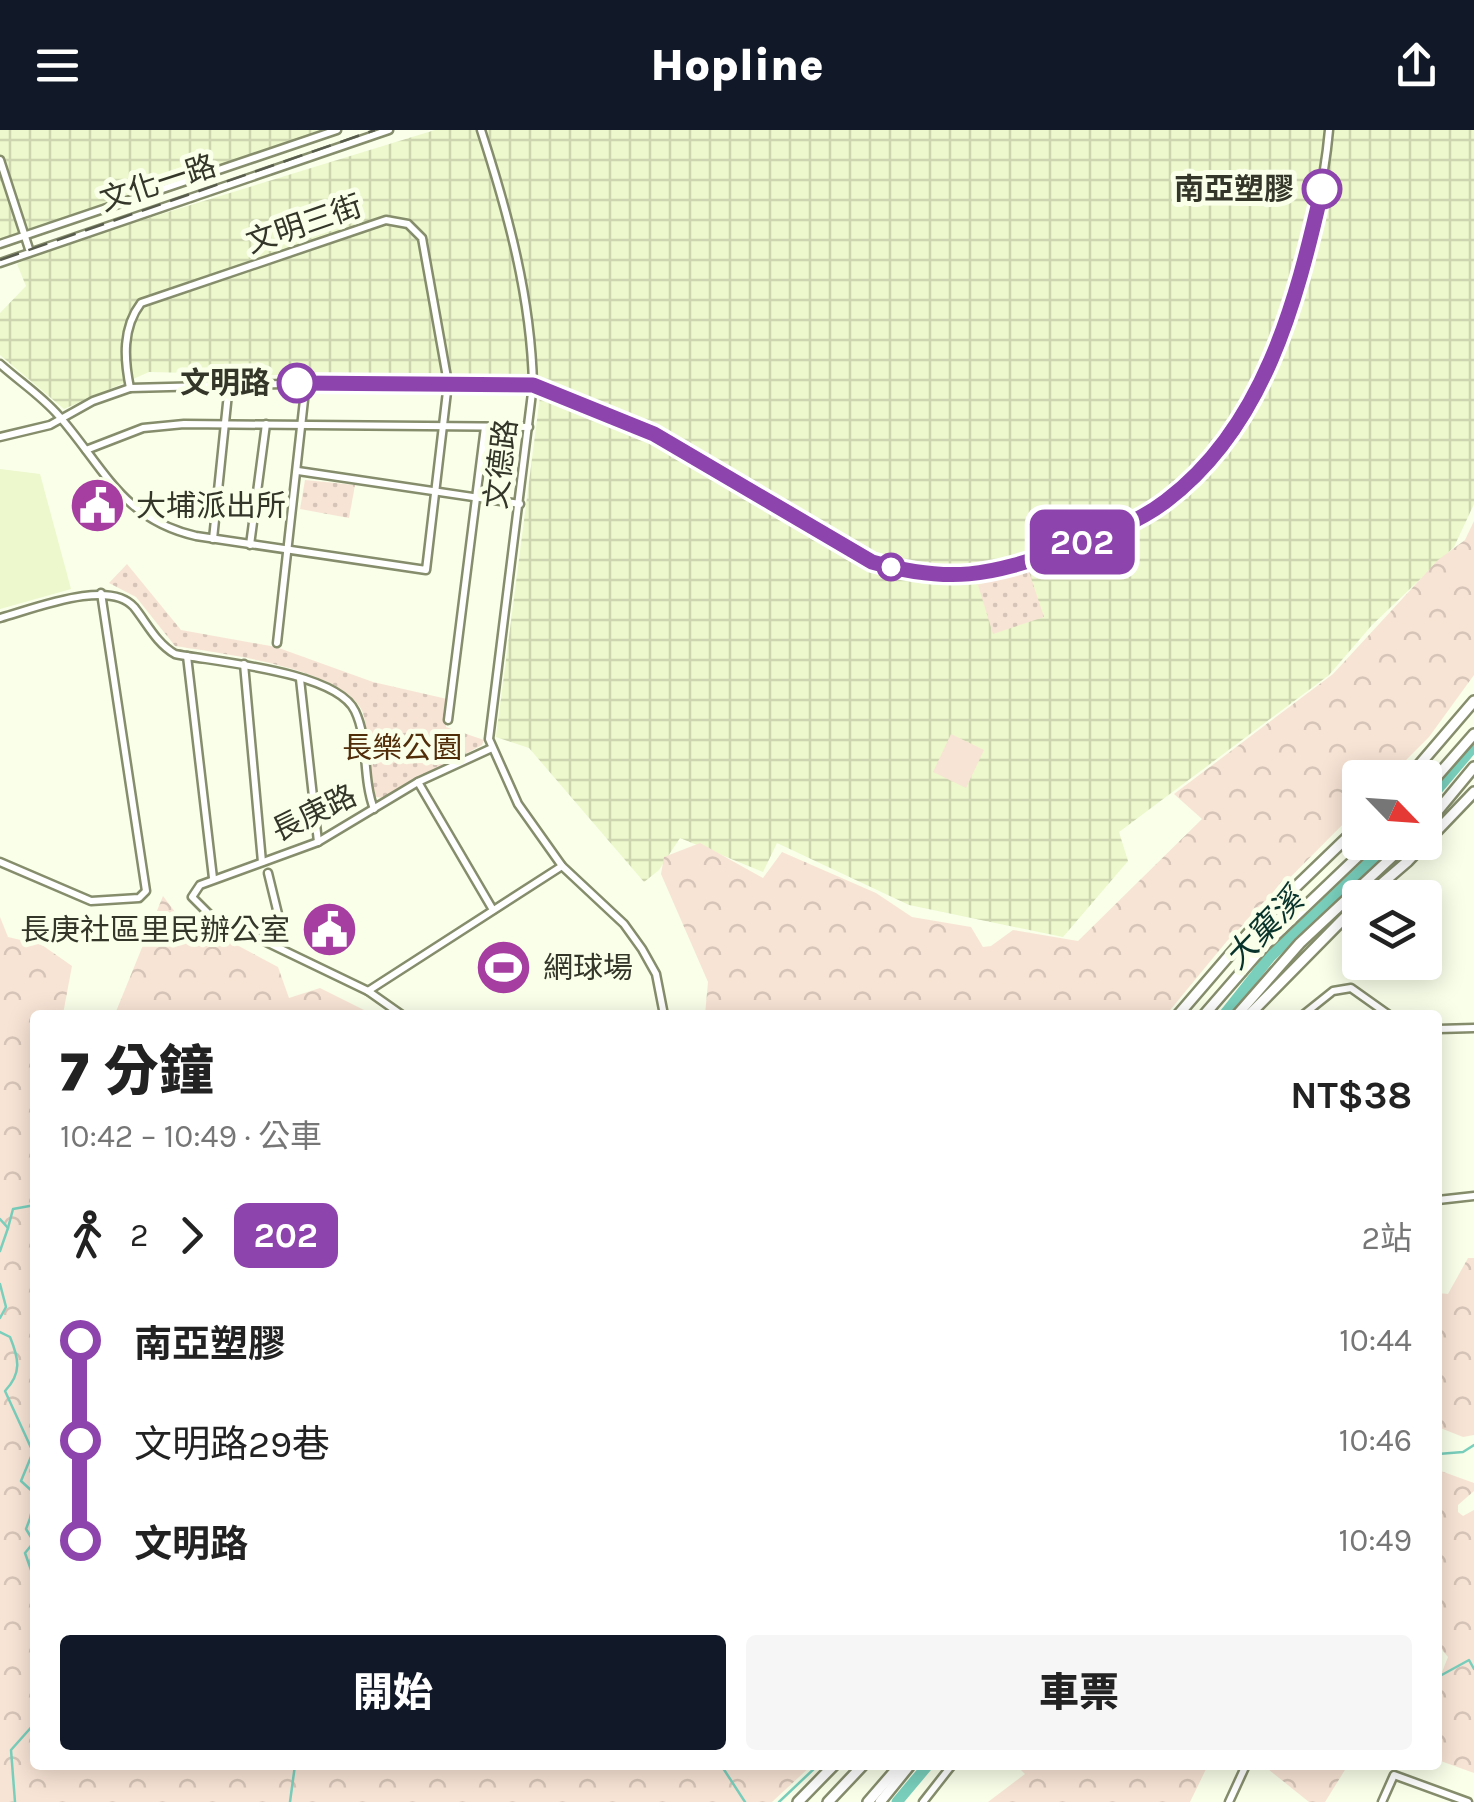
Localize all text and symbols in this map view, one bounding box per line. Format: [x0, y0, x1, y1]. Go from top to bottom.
icon: menu [30, 38, 85, 93]
icon: share [1389, 38, 1444, 93]
text: Hopline [650, 39, 824, 91]
street label: 文化一路 [95, 147, 221, 219]
marker: 南亞塑膠 [1303, 170, 1341, 208]
place label: 南亞塑膠 [1174, 171, 1294, 207]
street label: 文明三街 [241, 187, 367, 261]
marker: 文明路 [278, 364, 316, 402]
place label: 文明路 [180, 365, 270, 401]
street label: 文德路 [478, 417, 524, 511]
public building icon: 大埔派出所 [67, 476, 127, 536]
place label: 大埔派出所 [136, 488, 286, 524]
line badge: 202 [1024, 510, 1140, 574]
text: 202 [1050, 522, 1114, 563]
unlabelled marker [878, 554, 904, 580]
park label: 長樂公園 [342, 730, 462, 766]
north arrow [1342, 760, 1442, 860]
map controls [1342, 760, 1442, 980]
street label: 長庚路 [266, 777, 362, 849]
water label: 大窠溪 [1217, 879, 1313, 976]
button: layers [1342, 880, 1442, 980]
public building icon: 長庚社區里民辦公室 [299, 900, 359, 960]
place label: 長庚社區里民辦公室 [20, 912, 290, 948]
sports icon: 網球場 [474, 938, 534, 998]
place label: 網球場 [543, 950, 633, 986]
text: 7 分鐘 [60, 1040, 214, 1104]
text: NT$38 [1290, 1073, 1412, 1118]
text: 10:42 – 10:49 · 公車 [60, 1118, 322, 1155]
icon: walk [60, 1208, 115, 1263]
icon: forward [164, 1208, 219, 1263]
text: 202 [254, 1215, 318, 1256]
text: 2 [130, 1217, 149, 1254]
text: 2站 [1361, 1220, 1412, 1257]
text: 南亞塑膠 [134, 1322, 286, 1367]
text: 10:44 [1339, 1322, 1412, 1359]
text: 文明路29巷 [134, 1422, 330, 1467]
text: 10:46 [1339, 1422, 1412, 1459]
text: 文明路 [134, 1522, 248, 1567]
text: 10:49 [1339, 1522, 1412, 1559]
button: 開始 [60, 1635, 726, 1750]
button: 車票 [746, 1635, 1412, 1750]

